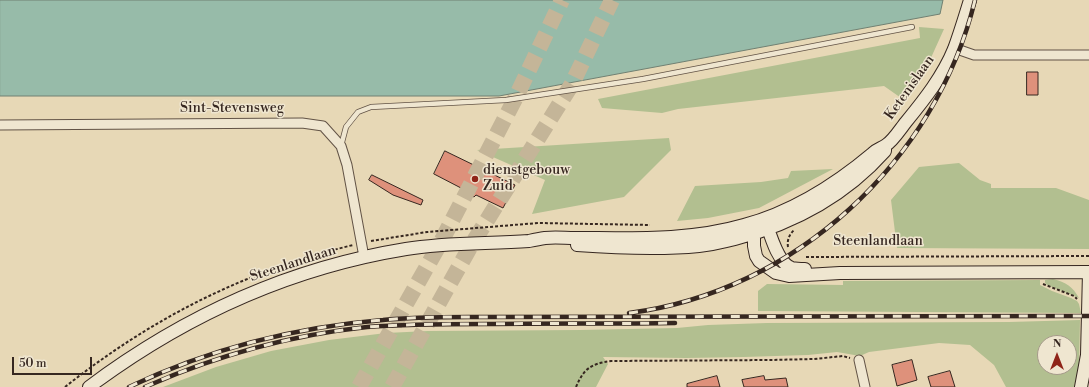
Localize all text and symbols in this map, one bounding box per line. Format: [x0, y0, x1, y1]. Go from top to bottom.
street label: Ketenislaan [882, 53, 938, 123]
street label: Sint-Stevensweg [180, 101, 284, 117]
place label: dienstgebouw Zuid [483, 163, 570, 196]
marker: dienstgebouw Zuid [470, 174, 480, 184]
street label: Steenlandlaan [833, 234, 923, 250]
street label: Steenlandlaan [248, 242, 338, 286]
north arrow [1037, 335, 1077, 375]
text: N [1053, 337, 1061, 351]
scale bar [14, 349, 94, 375]
text: 50 m [19, 356, 47, 371]

